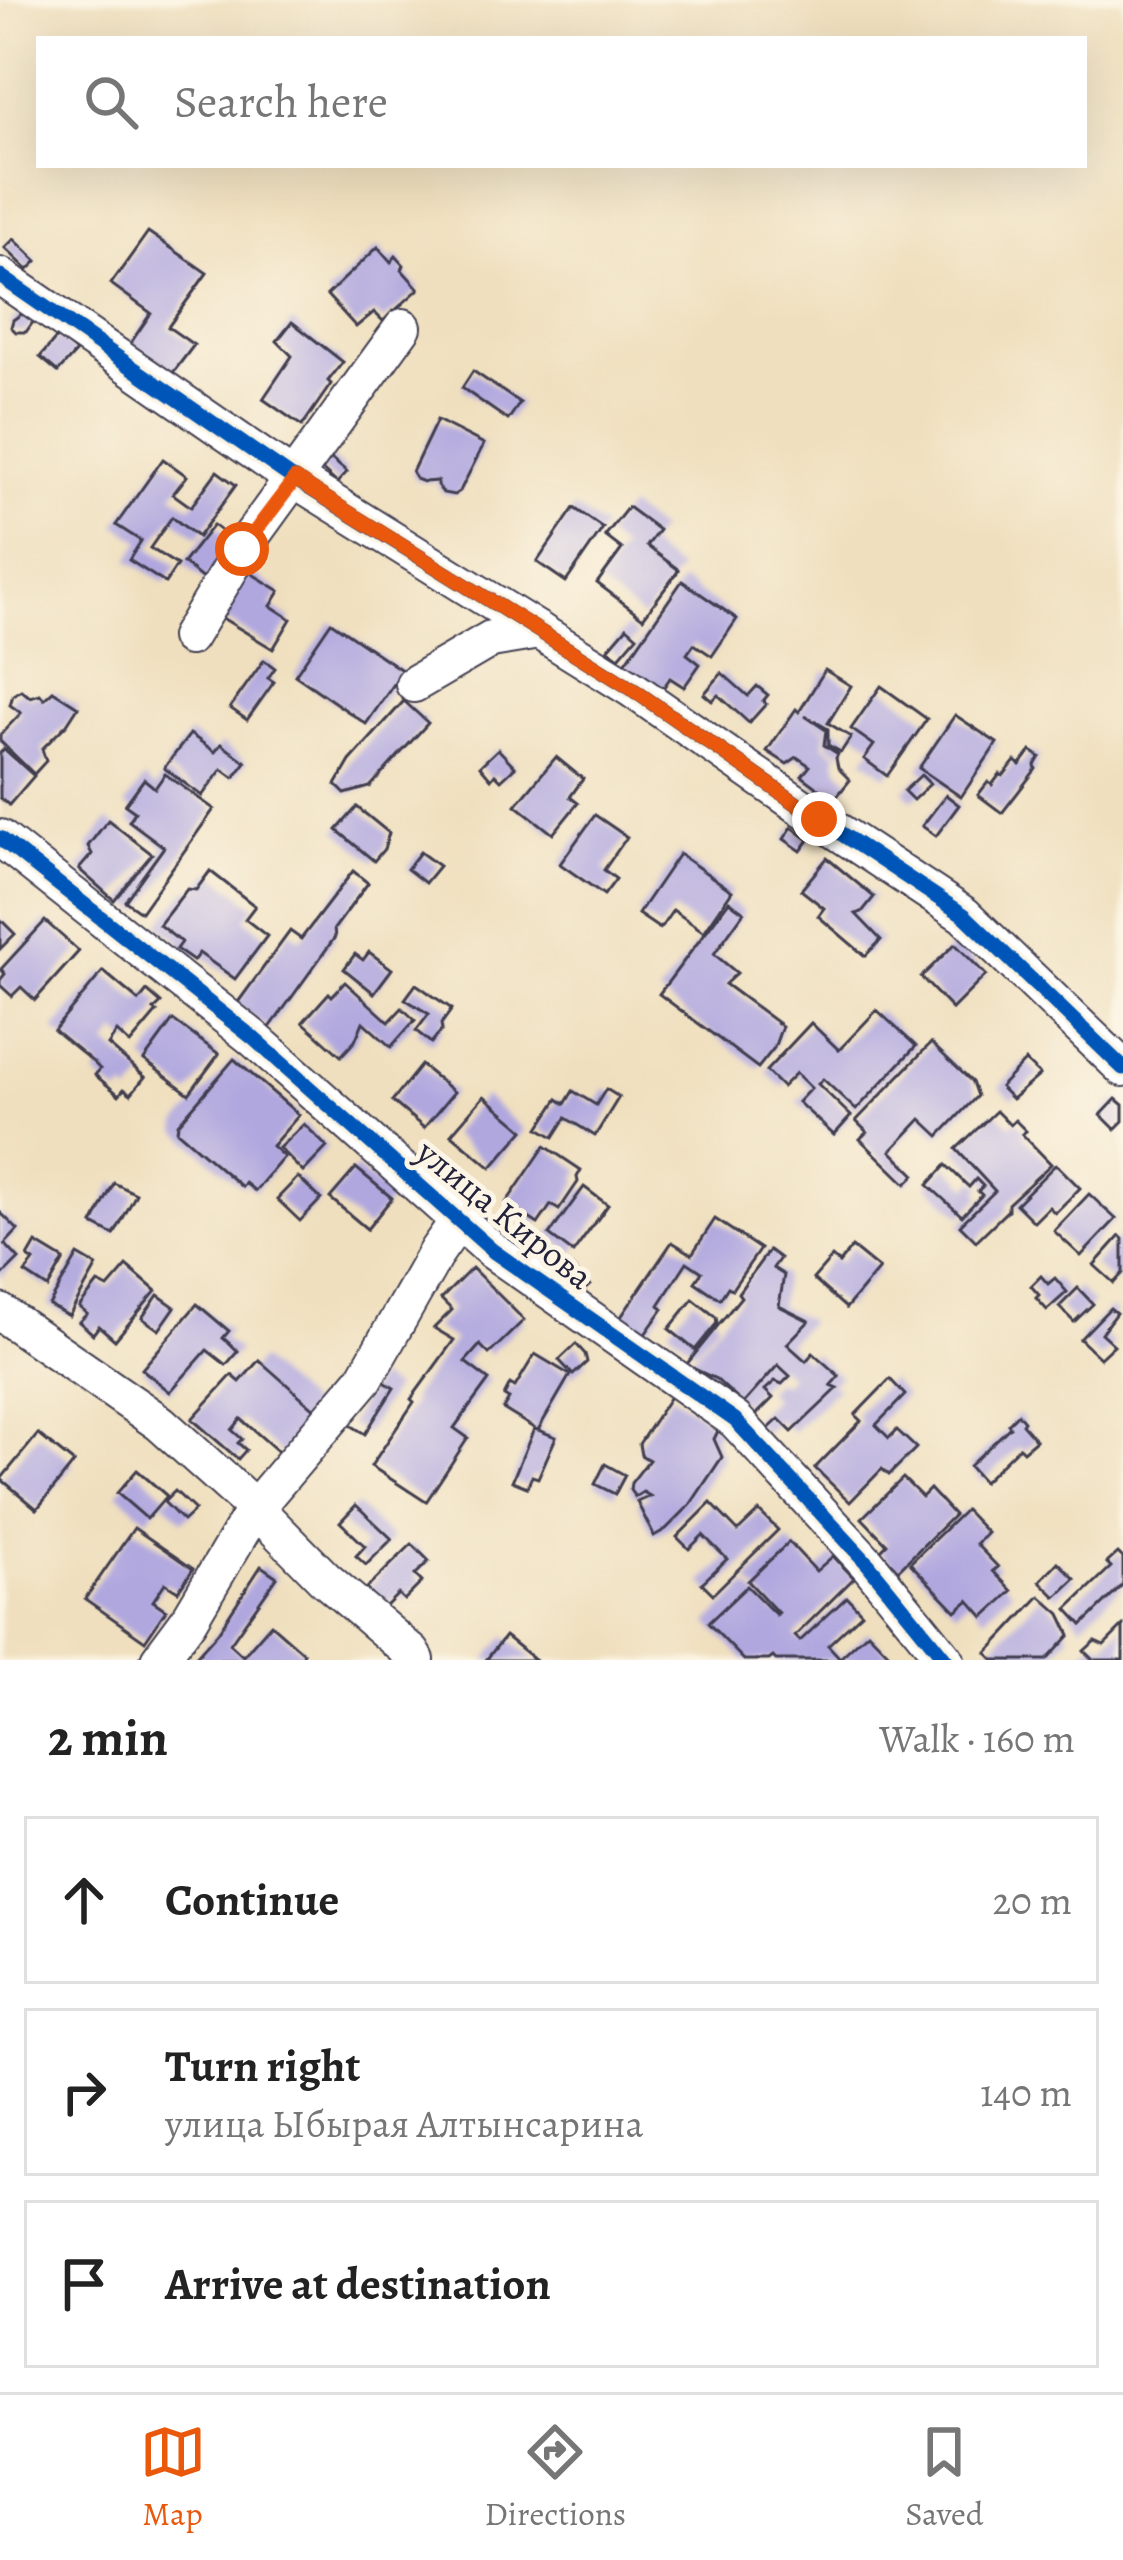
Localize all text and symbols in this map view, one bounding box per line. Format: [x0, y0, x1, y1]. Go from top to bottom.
search box [36, 36, 1087, 168]
icon: search [78, 69, 144, 135]
text: Search here [174, 71, 388, 133]
route start [215, 522, 269, 576]
route end [792, 792, 846, 846]
street label: улица Кирова [406, 1127, 604, 1301]
text: 2 min [48, 1703, 168, 1773]
text: Walk · 160 m [879, 1712, 1075, 1765]
icon: ahead [51, 1867, 117, 1933]
text: Continue [165, 1869, 339, 1931]
text: 20 m [993, 1874, 1072, 1927]
text: Turn right [165, 2035, 360, 2097]
icon: right [51, 2059, 117, 2125]
text: 140 m [980, 2066, 1072, 2119]
text: улица Ыбырая Алтынсарина [165, 2097, 643, 2150]
icon: arrive [51, 2251, 117, 2317]
text: Arrive at destination [165, 2253, 551, 2315]
tab: Map [140, 2419, 206, 2536]
tab: Directions [485, 2419, 626, 2536]
tab: Saved [905, 2419, 983, 2536]

